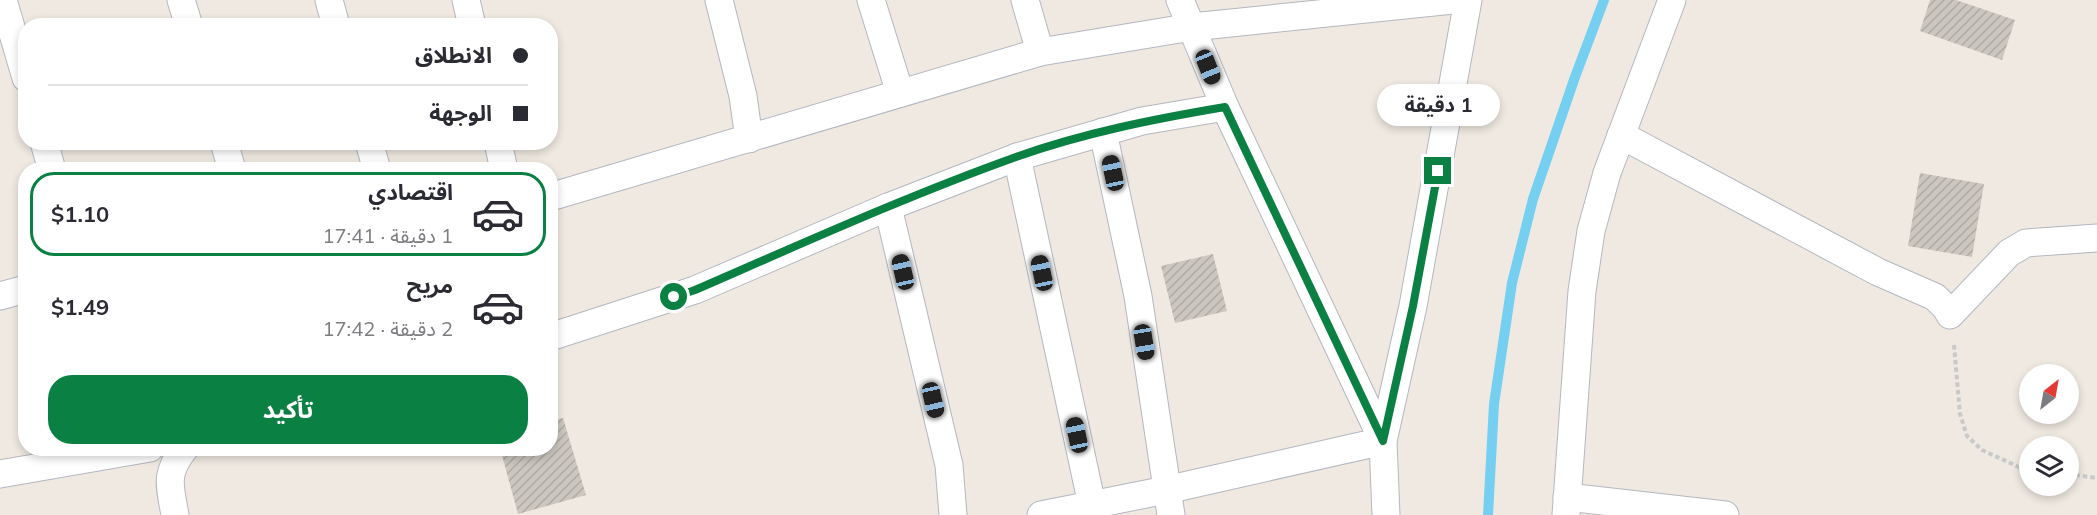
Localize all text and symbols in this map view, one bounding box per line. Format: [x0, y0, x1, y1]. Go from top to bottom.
text: الانطلاق [415, 41, 492, 69]
car [1193, 47, 1223, 87]
callout: 1 دقيقة [1376, 84, 1500, 126]
text: 1 دقيقة [1405, 92, 1472, 117]
text: الوجهة [429, 99, 492, 127]
car [1100, 154, 1126, 192]
route end [1424, 157, 1451, 184]
text: اقتصادي [368, 178, 453, 206]
icon: car [471, 187, 525, 241]
text: $1.10 [51, 200, 109, 228]
text: 1 دقيقة · 17:41 [323, 223, 453, 248]
car [890, 252, 916, 292]
car [1029, 254, 1055, 292]
text: مريح [407, 271, 453, 299]
icon: car [471, 280, 525, 334]
route start [660, 283, 687, 310]
text: $1.49 [51, 293, 109, 321]
text: 2 دقيقة · 17:42 [323, 316, 453, 341]
car [1132, 323, 1156, 361]
north arrow [2019, 364, 2079, 424]
map controls [2019, 364, 2079, 496]
button: تأكيد [48, 375, 528, 444]
car [920, 380, 946, 420]
car [1064, 416, 1090, 454]
button: layers [2019, 436, 2079, 496]

